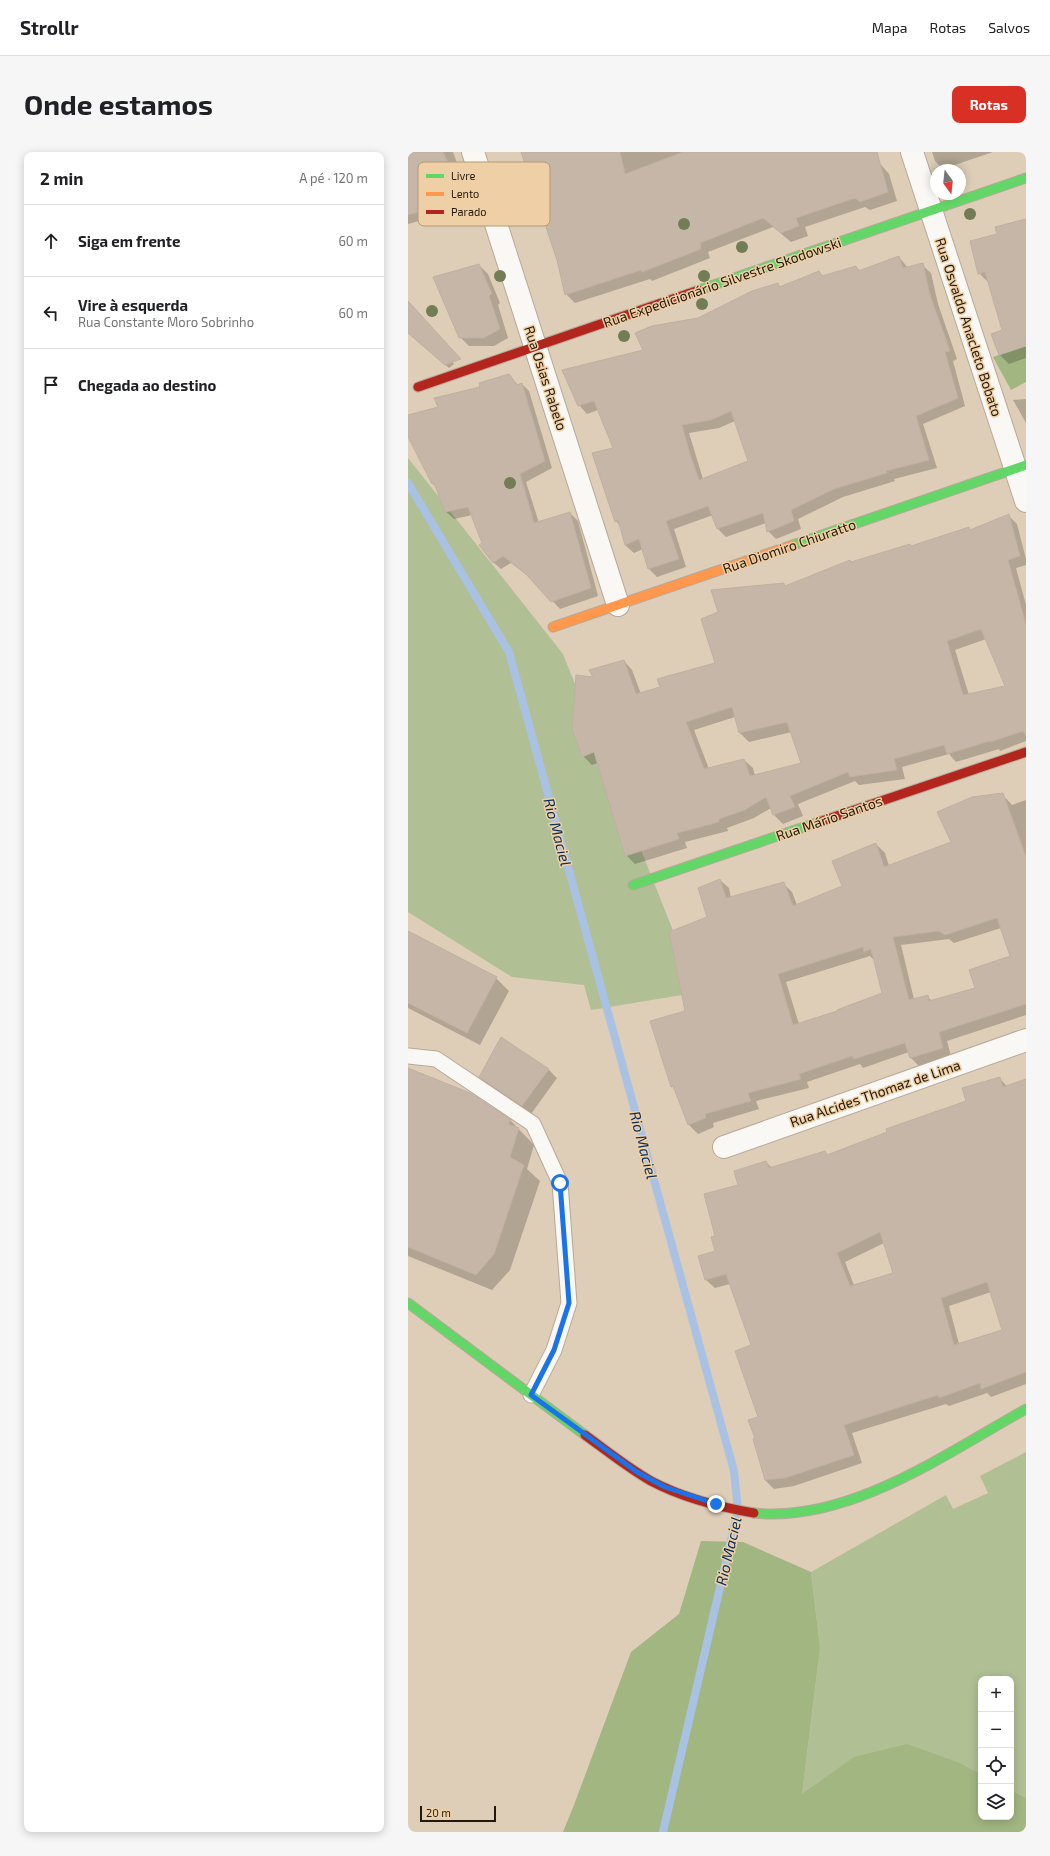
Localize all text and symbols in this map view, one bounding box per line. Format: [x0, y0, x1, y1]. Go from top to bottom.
text: Strollr [20, 16, 79, 39]
text: Mapa [872, 19, 908, 36]
text: Rotas [930, 19, 966, 36]
text: Salvos [988, 19, 1030, 36]
button: Rotas [952, 86, 1026, 123]
text: Onde estamos [24, 87, 213, 121]
legend [418, 162, 550, 226]
north arrow [930, 164, 966, 200]
text: 2 min [40, 168, 83, 188]
text: Livre [451, 169, 475, 182]
text: A pé · 120 m [299, 170, 368, 186]
text: Lento [451, 187, 479, 200]
text: Parado [451, 205, 487, 218]
icon: ahead [40, 230, 62, 252]
text: Siga em frente [78, 232, 180, 250]
text: 60 m [338, 233, 368, 249]
street label: Rua Expedicionário Silvestre Skodowski [601, 233, 843, 331]
street label: Rua Osvaldo Anacleto Bobato [932, 236, 1006, 419]
text: Vire à esquerda [78, 296, 188, 314]
icon: left [40, 302, 62, 324]
text: 60 m [338, 305, 368, 321]
text: Rua Constante Moro Sobrinho [78, 314, 254, 330]
street label: Rua Osias Rabelo [521, 323, 571, 433]
icon: arrive [40, 374, 62, 396]
text: Chegada ao destino [78, 376, 216, 394]
street label: Rua Diomiro Chiuratto [720, 515, 858, 577]
street label: Rua Mário Santos [773, 792, 885, 844]
water label: Rio Maciel [540, 796, 576, 868]
street label: Rua Alcides Thomaz de Lima [787, 1056, 963, 1130]
water label: Rio Maciel [626, 1109, 662, 1181]
route start [551, 1174, 569, 1192]
route end [707, 1495, 725, 1513]
water label: Rio Maciel [711, 1515, 745, 1587]
map controls [978, 1676, 1014, 1820]
button: + [978, 1676, 1014, 1712]
button: − [978, 1712, 1014, 1748]
button: locate [978, 1748, 1014, 1784]
button: layers [978, 1784, 1014, 1820]
scale bar [420, 1804, 496, 1823]
text: 20 m [426, 1806, 451, 1819]

